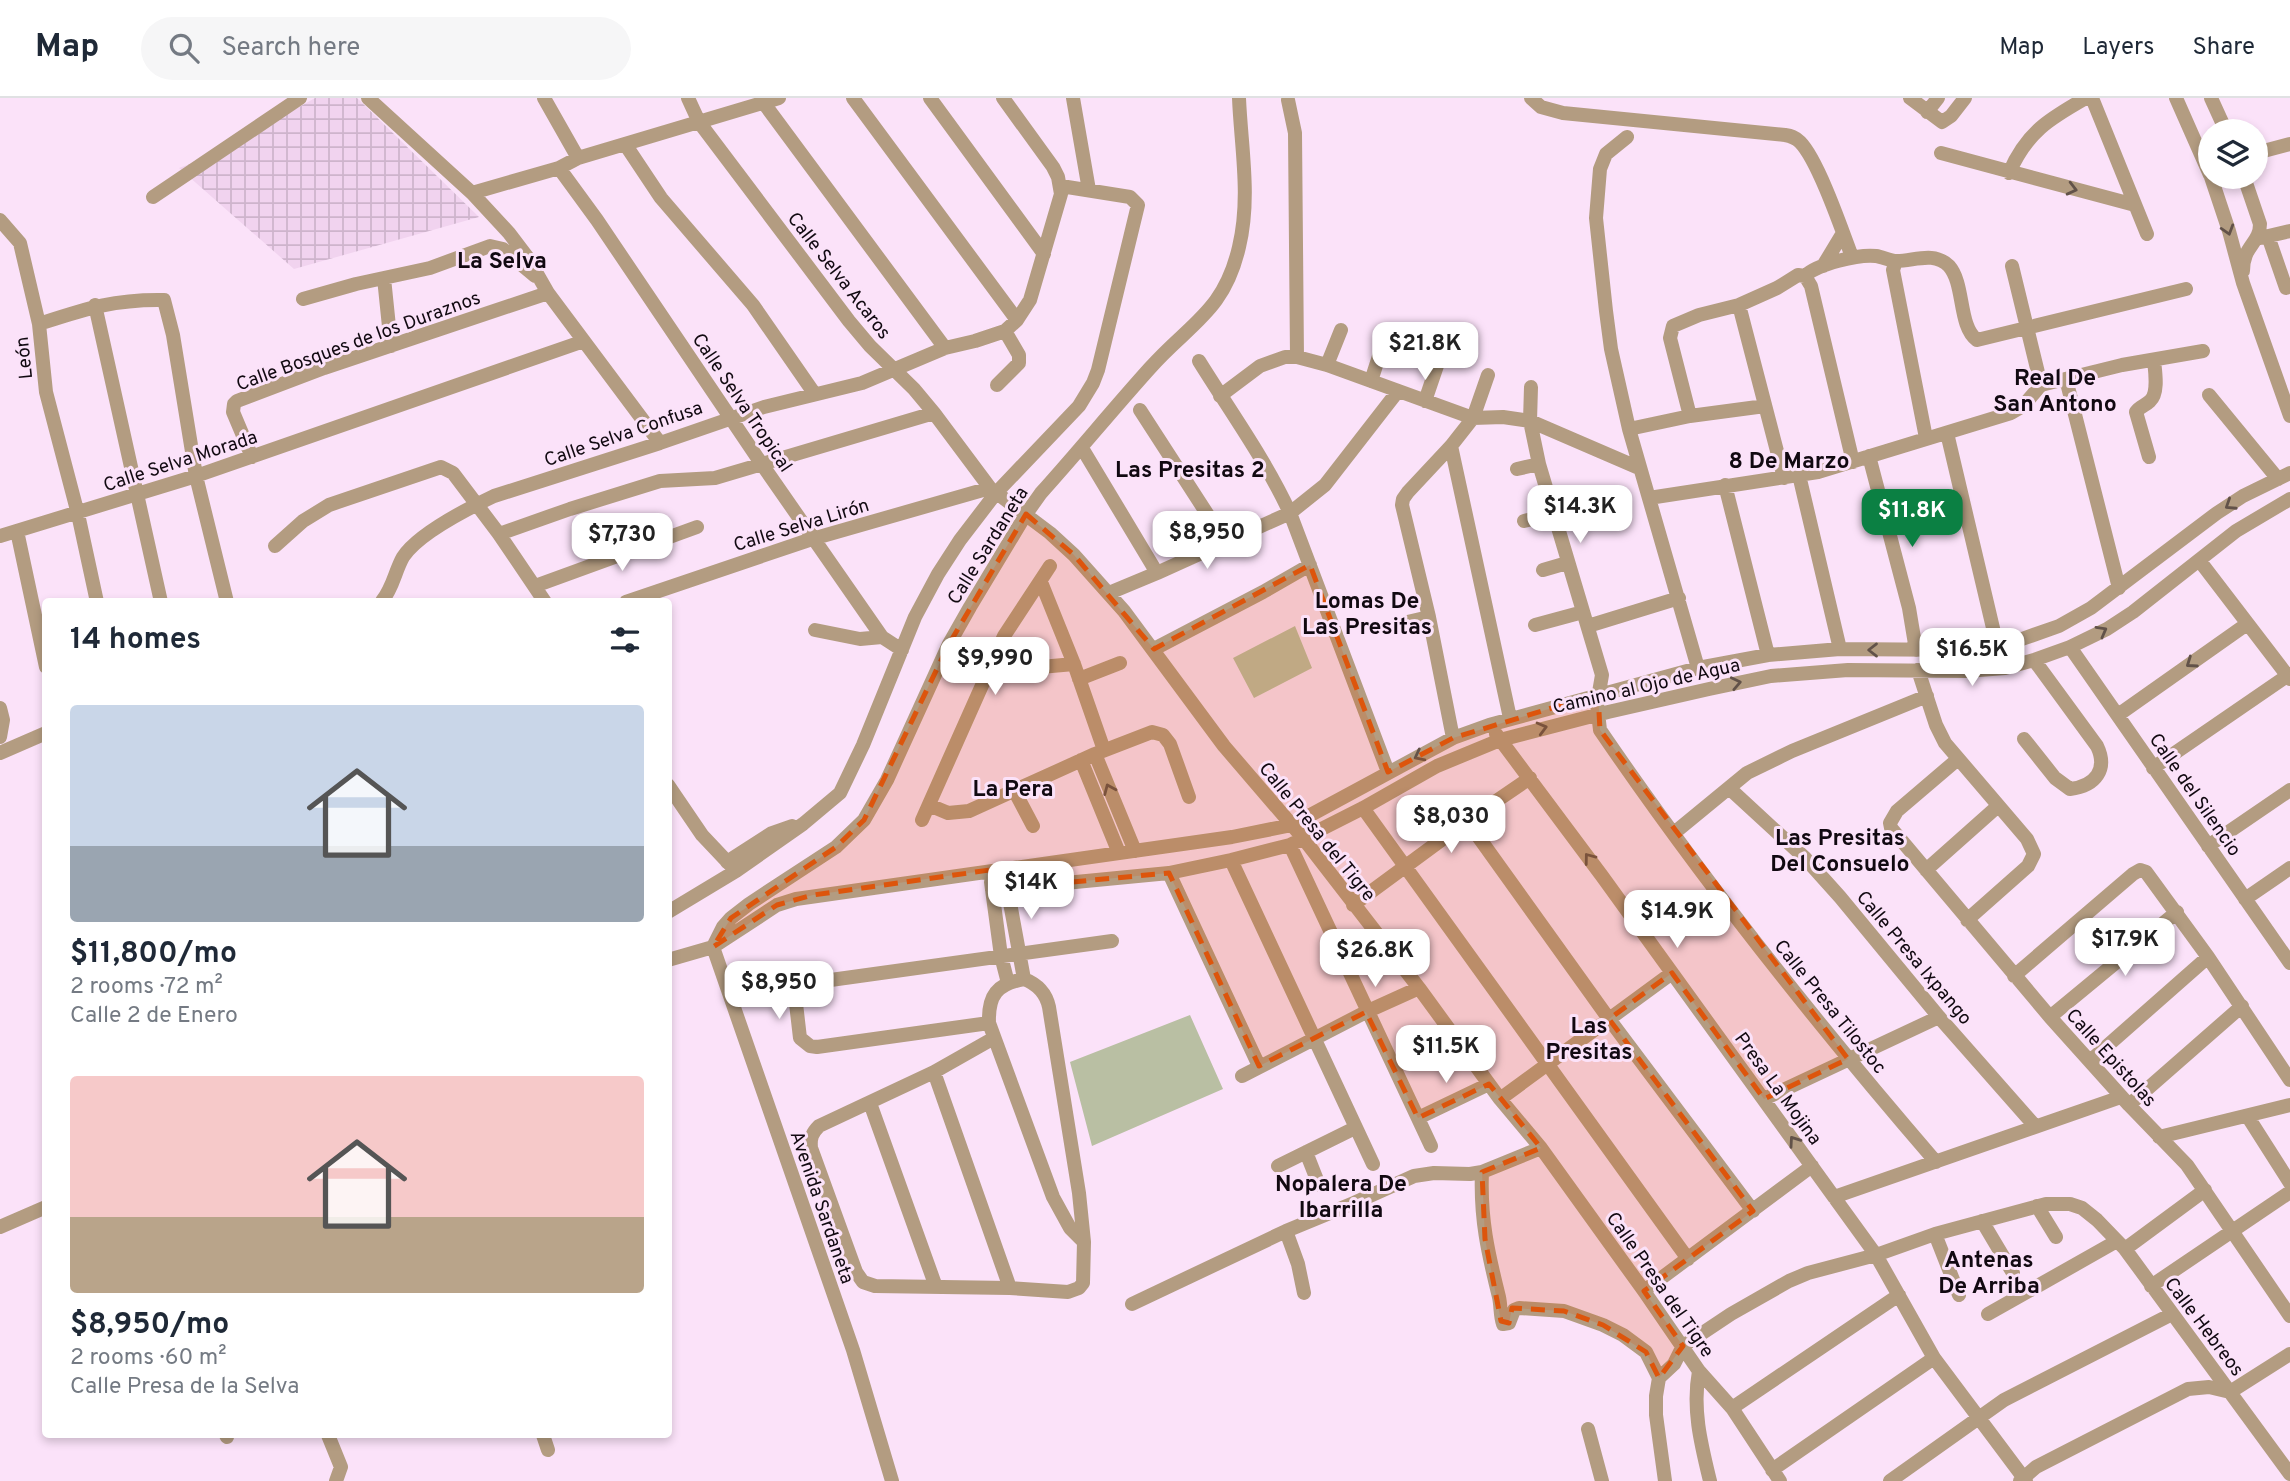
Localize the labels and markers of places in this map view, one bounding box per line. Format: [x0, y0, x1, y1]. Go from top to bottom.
pin: $21.8K [1368, 322, 1482, 382]
pin: $14.3K [1523, 486, 1637, 545]
pin: $11.8K [1855, 490, 1969, 549]
pin: $8,950 [1150, 512, 1264, 571]
pin: $7,730 [565, 514, 679, 573]
pin: $16.5K [1915, 628, 2029, 688]
pin: $9,990 [938, 638, 1052, 697]
pin: $8,030 [1394, 796, 1508, 855]
pin: $14K [990, 862, 1072, 921]
pin: $14.9K [1620, 890, 1734, 950]
pin: $17.9K [2068, 918, 2182, 978]
pin: $26.8K [1318, 930, 1432, 989]
pin: $8,950 [722, 962, 836, 1021]
pin: $11.5K [1389, 1026, 1503, 1085]

